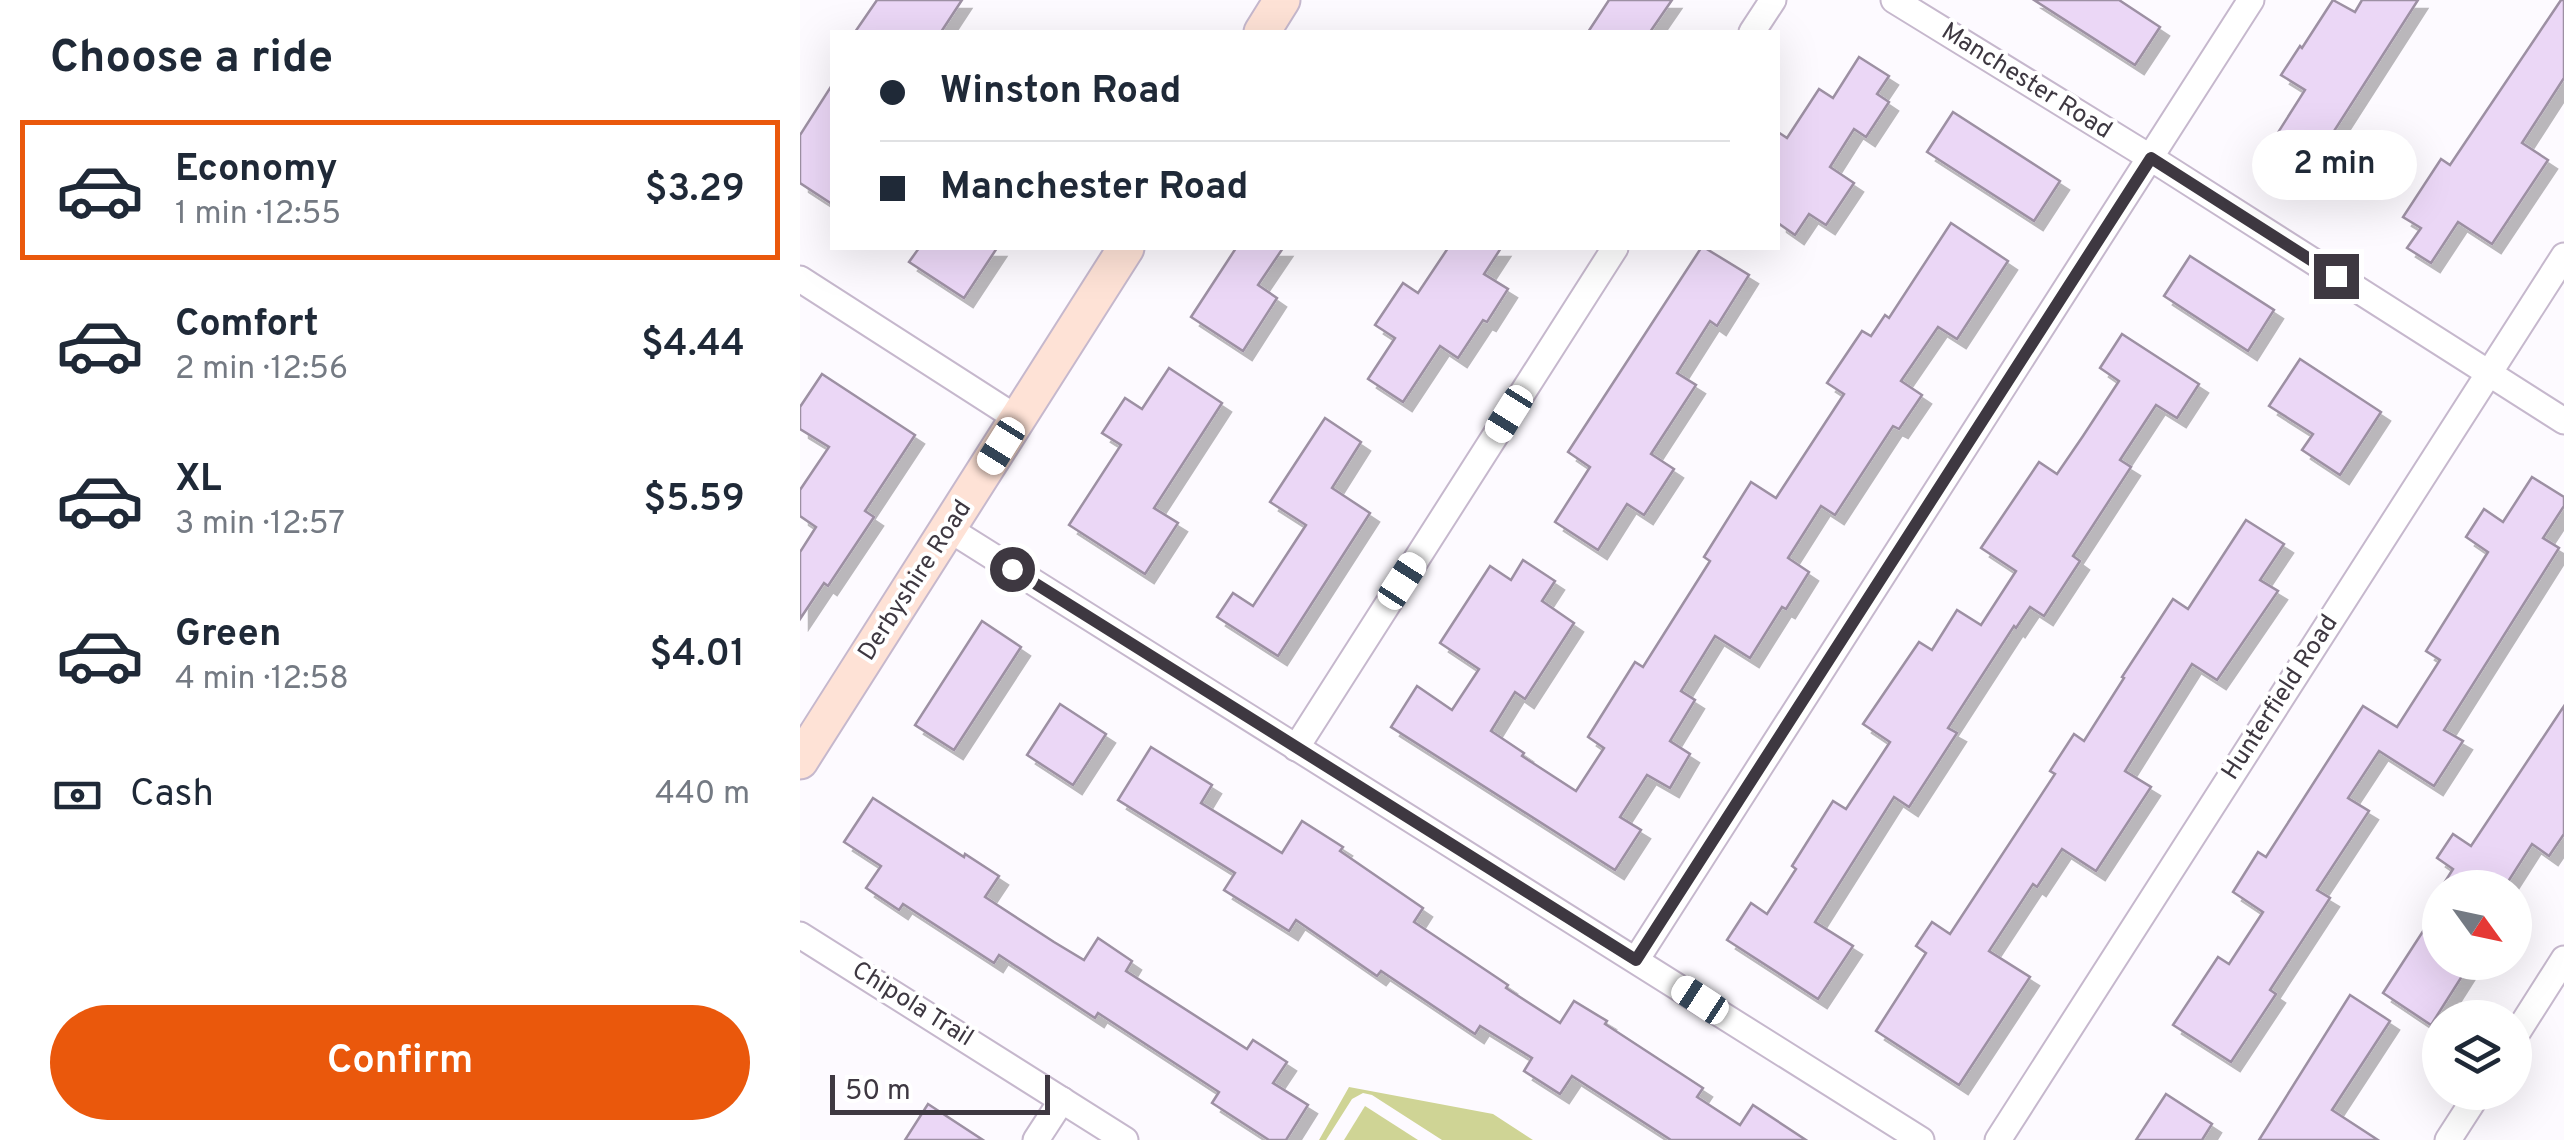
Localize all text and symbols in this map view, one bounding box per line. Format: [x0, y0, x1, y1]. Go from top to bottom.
street label: Manchester Road [1935, 17, 2117, 147]
text: Choose a ride [50, 31, 333, 88]
text: Winston Road [940, 68, 1182, 117]
callout: 2 min [2254, 131, 2418, 201]
icon: car [55, 145, 145, 235]
text: 2 min [2293, 145, 2376, 185]
text: Economy [175, 146, 337, 195]
text: Manchester Road [940, 164, 1248, 213]
text: $3.29 [645, 166, 745, 215]
text: 1 min · 12:55 [175, 195, 341, 235]
route end [2314, 254, 2359, 299]
icon: car [55, 300, 145, 390]
text: Comfort [175, 301, 319, 350]
text: $4.44 [641, 321, 745, 370]
text: 2 min · 12:56 [175, 350, 348, 390]
car [1480, 381, 1538, 447]
car [972, 413, 1030, 479]
icon: car [55, 455, 145, 545]
text: XL [175, 456, 222, 505]
text: $5.59 [644, 476, 745, 525]
street label: Derbyshire Road [852, 495, 980, 667]
text: 3 min · 12:57 [175, 505, 345, 545]
route start [990, 547, 1035, 592]
car [1373, 548, 1431, 614]
street label: Hunterfield Road [2216, 609, 2346, 787]
icon: car [55, 610, 145, 700]
text: Green [175, 611, 281, 660]
text: $4.01 [650, 631, 745, 680]
text: 4 min · 12:58 [175, 660, 349, 700]
icon: cash [50, 768, 105, 823]
text: Cash [130, 771, 214, 820]
text: 440 m [655, 775, 750, 815]
north arrow [2422, 870, 2532, 980]
map controls [2422, 870, 2532, 1110]
street label: Chipola Trail [845, 955, 979, 1055]
car [1667, 971, 1733, 1029]
button: layers [2422, 1000, 2532, 1110]
button: Confirm [50, 1005, 750, 1120]
scale bar [830, 1070, 1050, 1114]
text: 50 m [845, 1074, 911, 1110]

